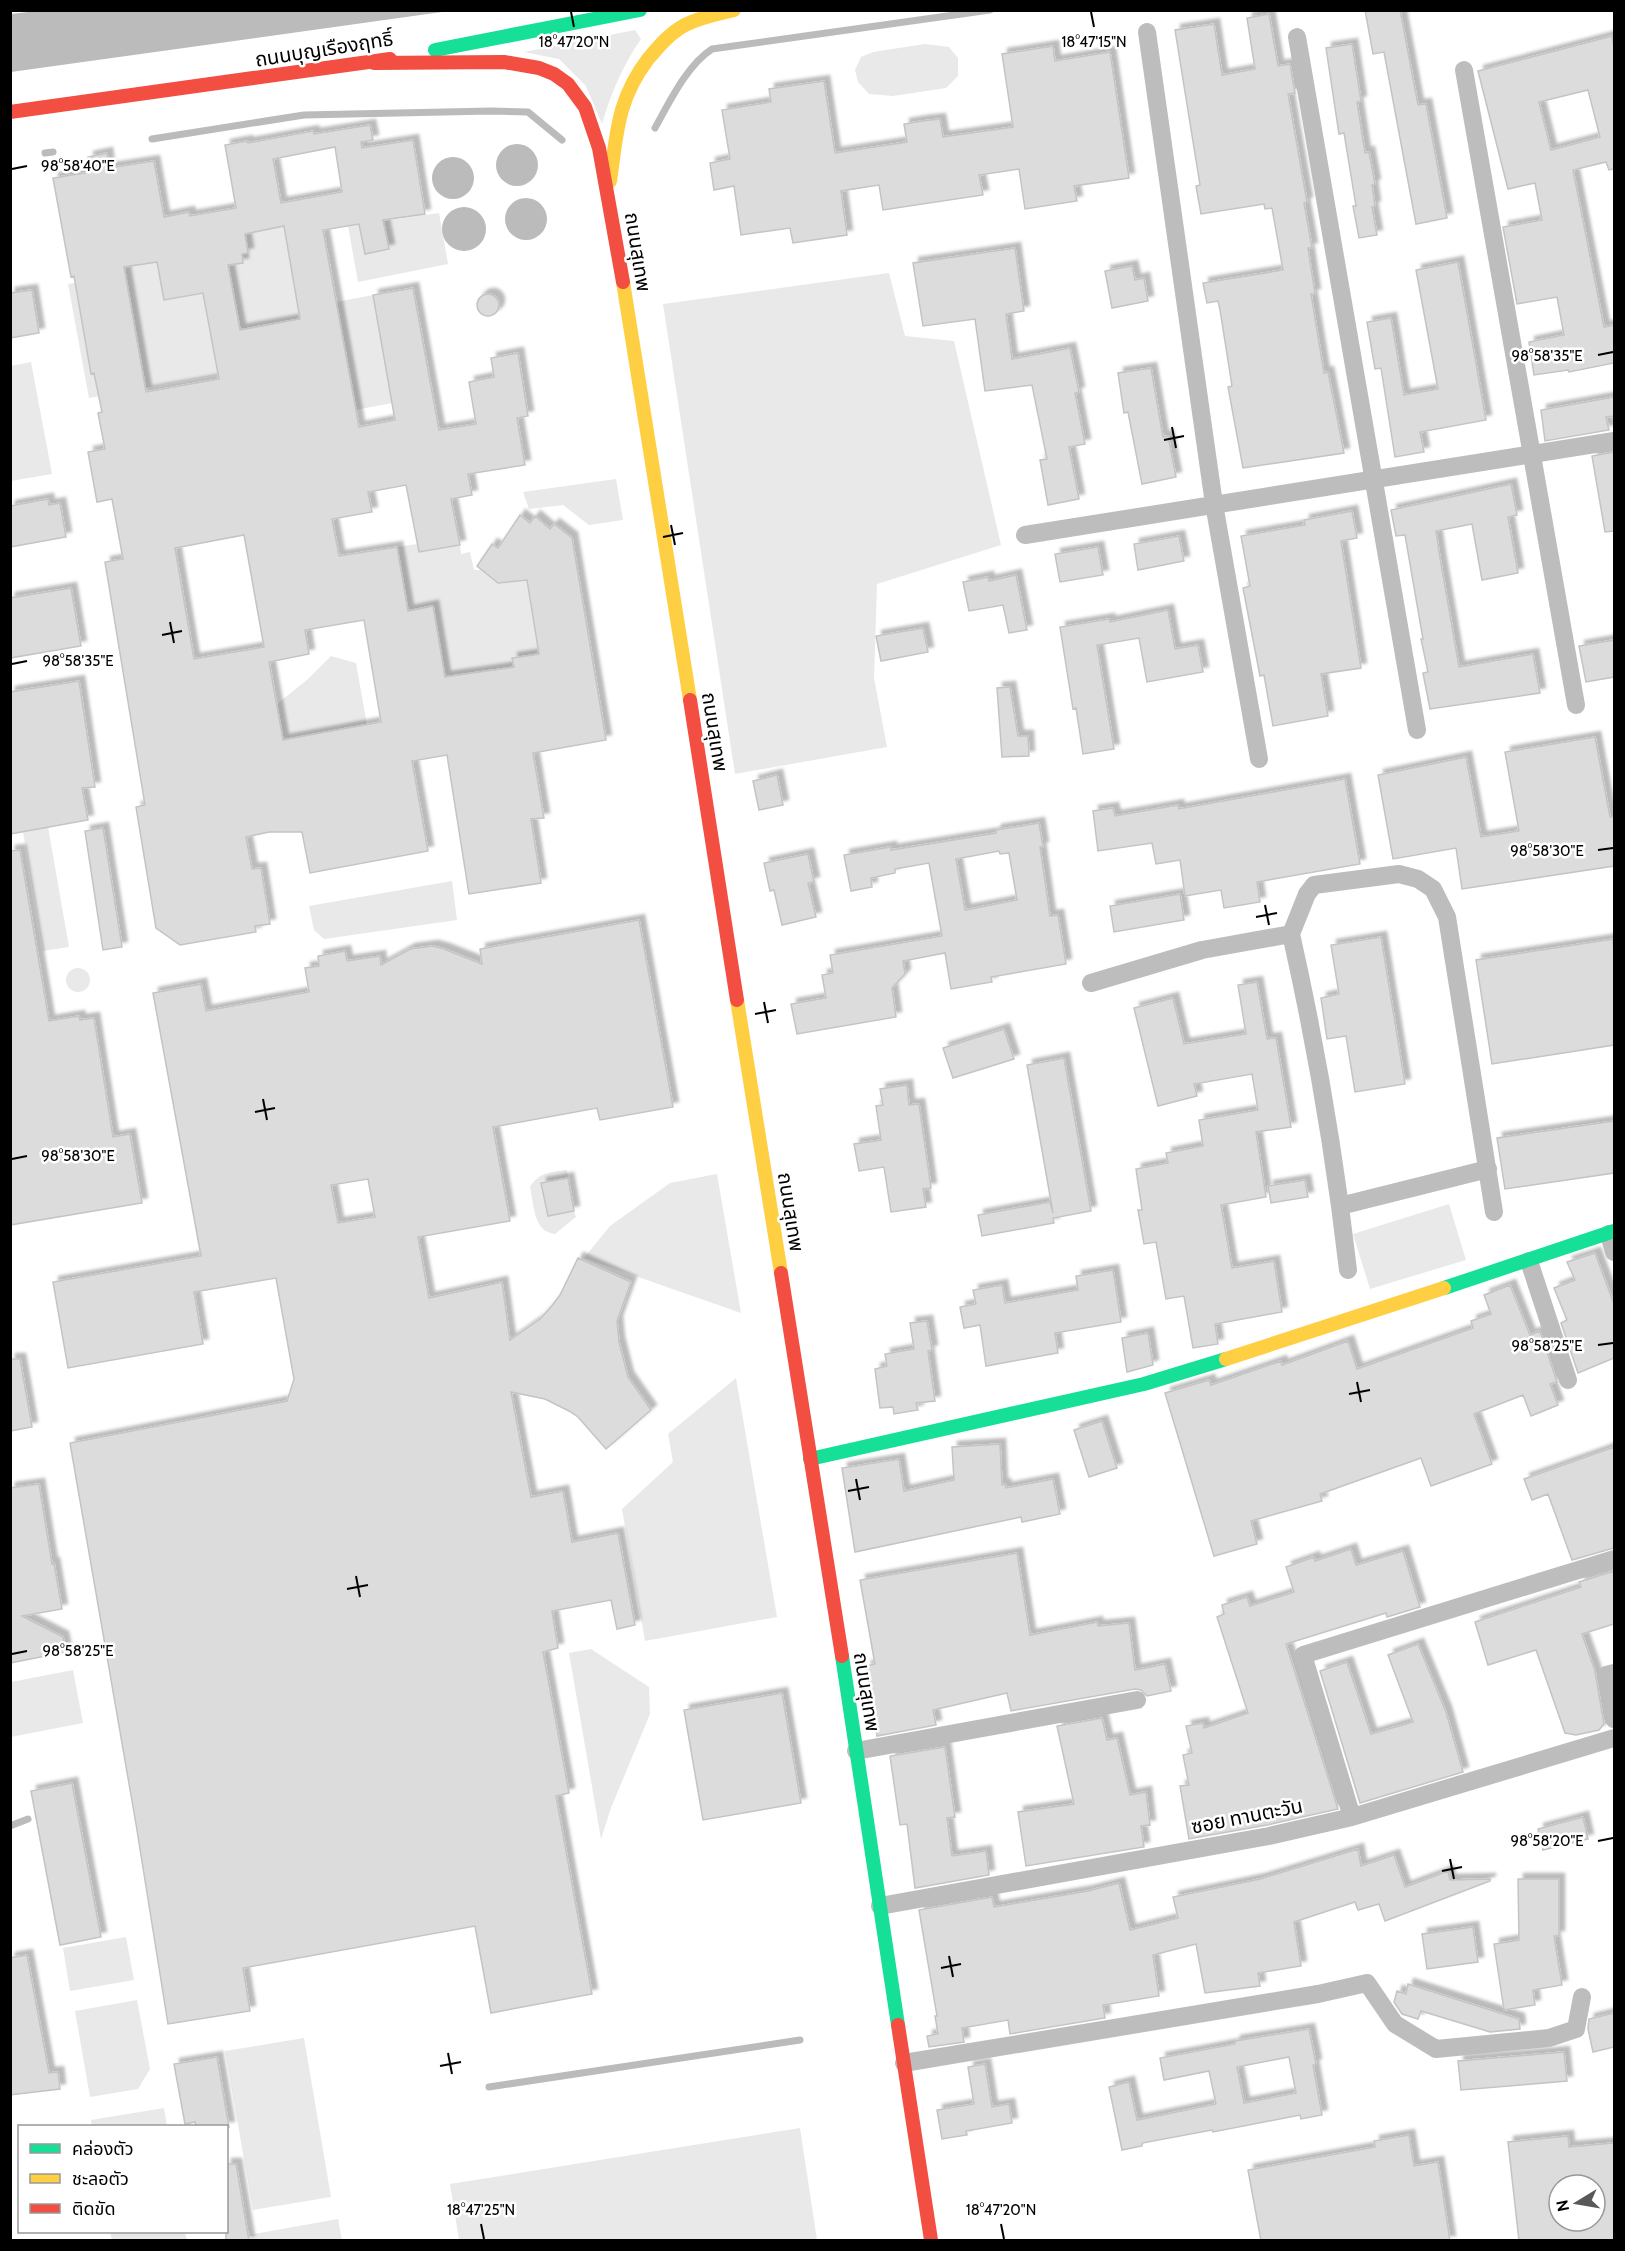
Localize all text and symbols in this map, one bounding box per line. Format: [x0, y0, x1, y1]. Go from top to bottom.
street label: ถนนบุญเรืองฤทธิ์ [253, 26, 395, 72]
text: 18°47'20"N [539, 33, 609, 51]
text: 18°47'15"N [1061, 33, 1127, 51]
text: 98°58'40"E [41, 157, 115, 175]
street label: ถนนสุเทพ [620, 211, 656, 293]
text: 98°58'35"E [1511, 347, 1583, 365]
text: 98°58'35"E [42, 652, 114, 670]
street label: ถนนสุเทพ [697, 691, 733, 773]
text: 98°58'30"E [1510, 842, 1584, 860]
text: 98°58'30"E [41, 1147, 115, 1165]
street label: ถนนสุเทพ [773, 1171, 809, 1253]
text: 98°58'25"E [1512, 1337, 1582, 1355]
text: 98°58'25"E [43, 1642, 113, 1660]
street label: ถนนสุเทพ [849, 1651, 885, 1733]
street label: ซอย ทานตะวัน [1189, 1793, 1305, 1839]
text: 98°58'20"E [1510, 1832, 1584, 1850]
legend [18, 2125, 228, 2233]
text: คล่องตัว [72, 2138, 134, 2160]
text: ชะลอตัว [72, 2168, 129, 2190]
north arrow [1547, 2173, 1607, 2233]
text: ติดขัด [72, 2198, 115, 2220]
text: N [1552, 2198, 1573, 2213]
text: 18°47'25"N [447, 2201, 515, 2219]
text: 18°47'20"N [966, 2201, 1036, 2219]

